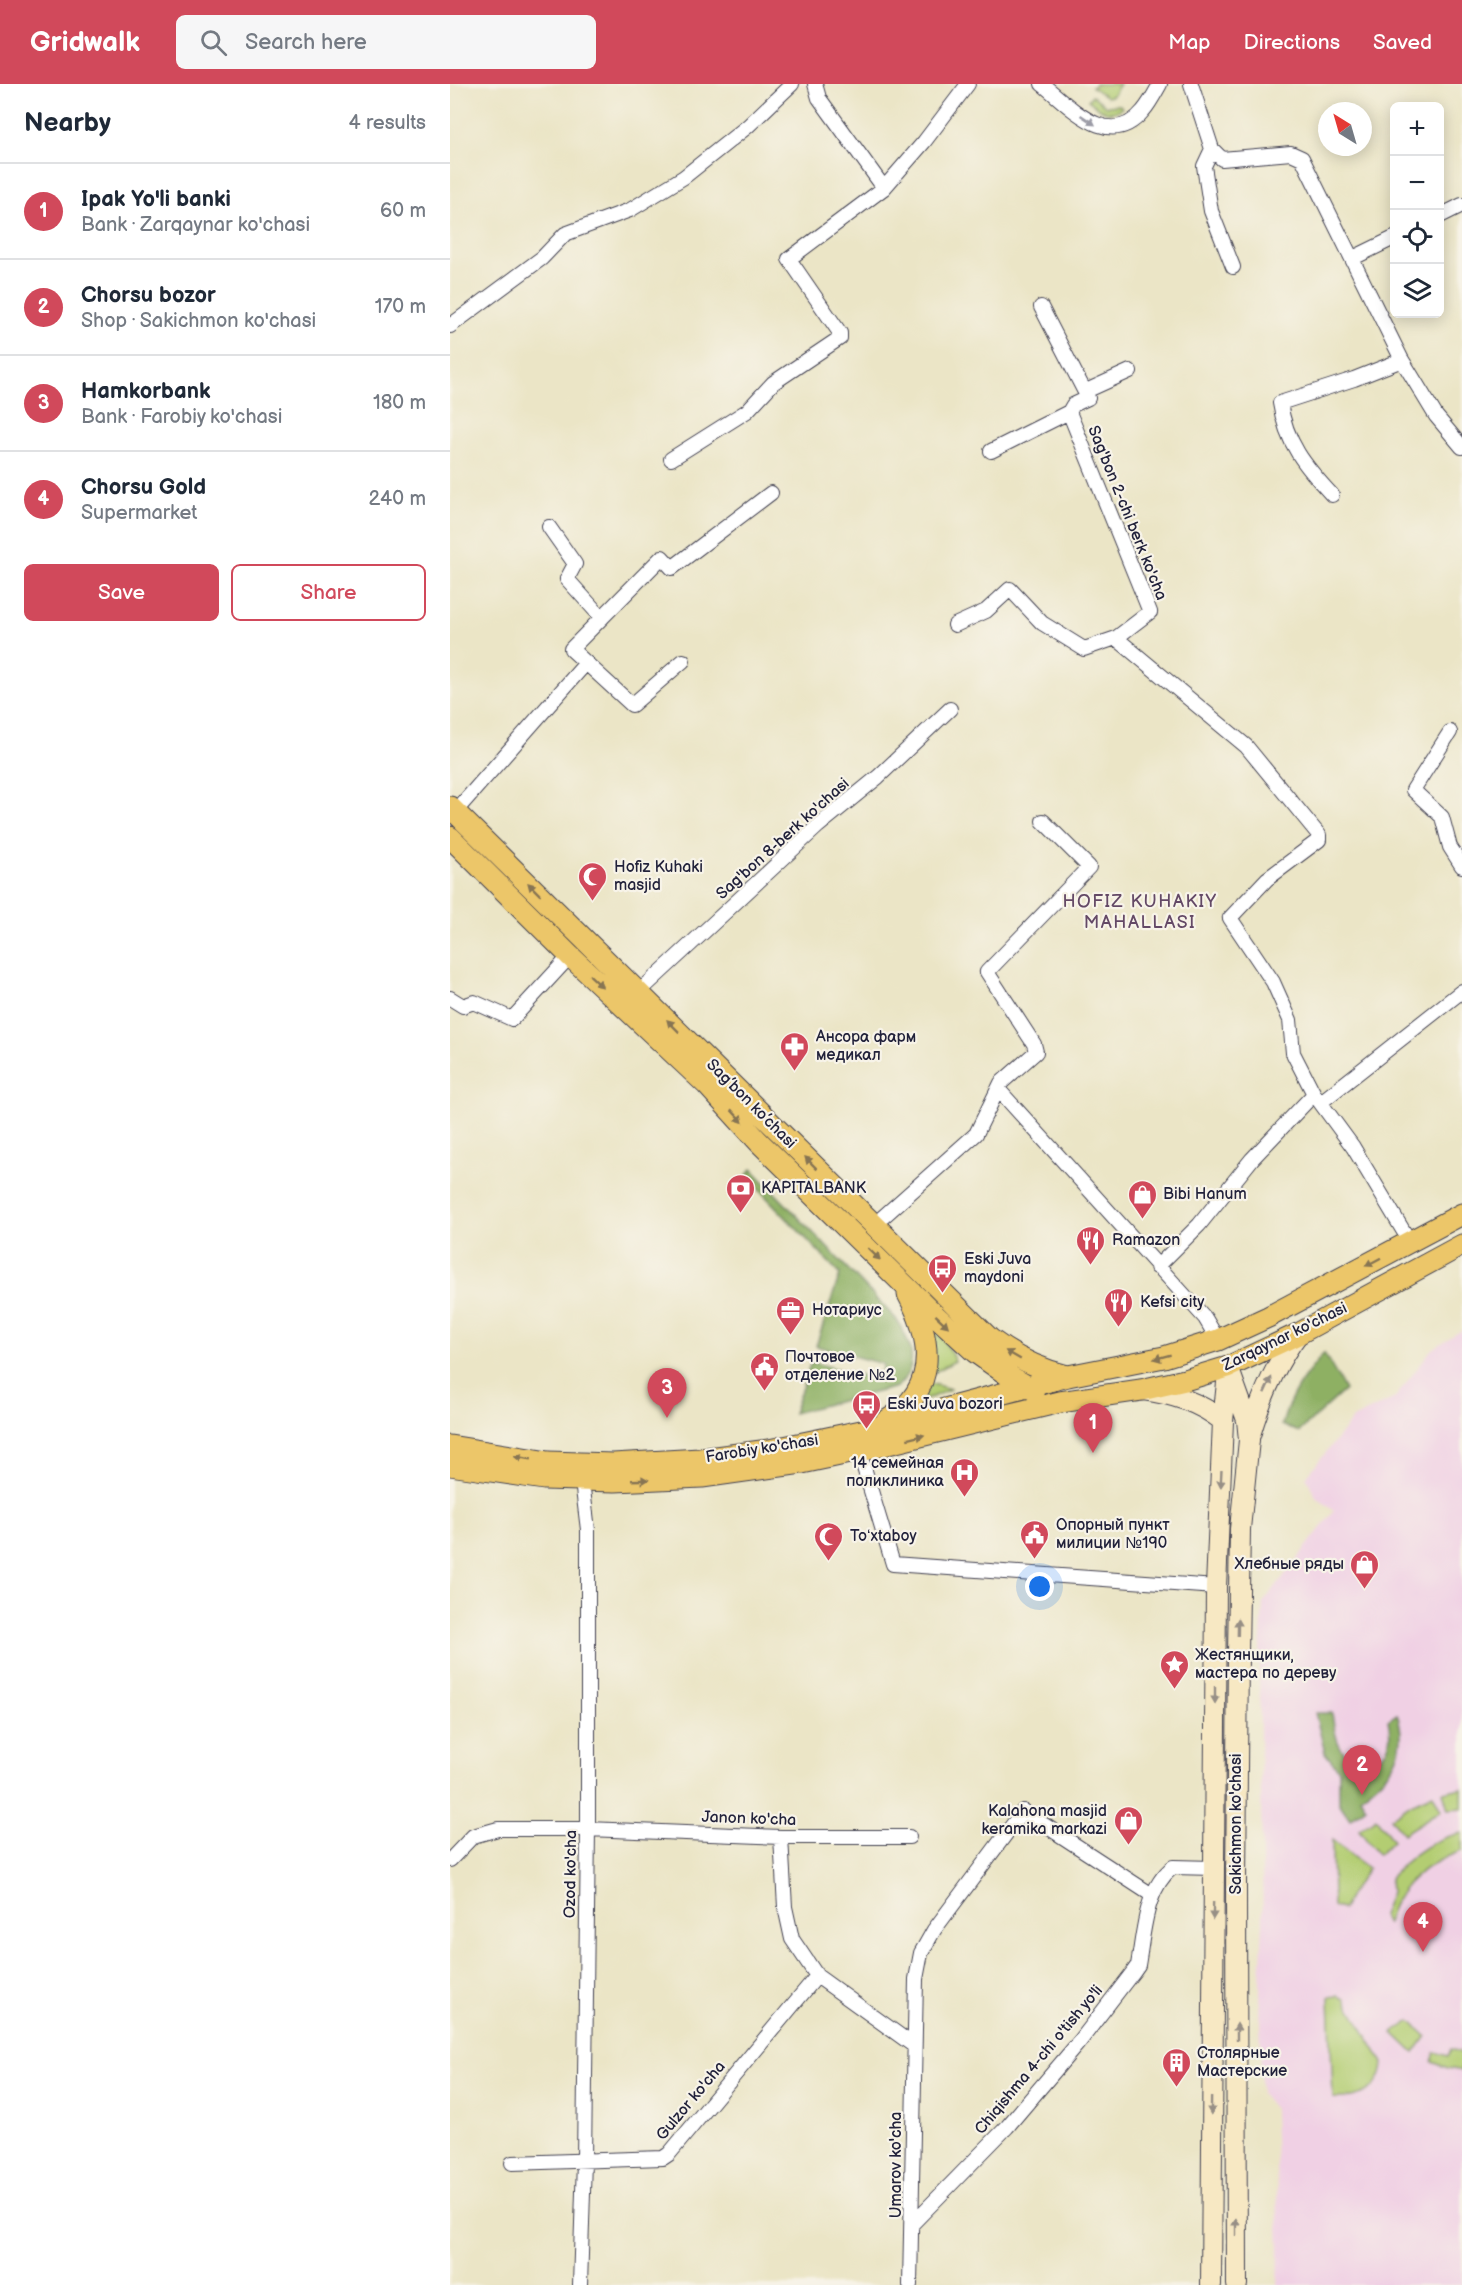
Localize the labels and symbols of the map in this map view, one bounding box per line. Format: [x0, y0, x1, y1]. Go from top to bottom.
north arrow [1318, 102, 1372, 156]
one-way arrow [1080, 114, 1096, 125]
street label: Sag'bon 2-chi berk ko'cha [1083, 423, 1171, 603]
street label: Sag'bon 8-berk ko'chasi [713, 774, 853, 904]
place label: Hofiz Kuhaki masjid [614, 858, 703, 895]
mosque icon: Hofiz Kuhaki masjid [577, 860, 609, 902]
one-way arrow [527, 883, 541, 897]
district label: HOFIZ KUHAKIY MAHALLASI [1062, 891, 1218, 933]
one-way arrow [589, 973, 603, 987]
one-way arrow [666, 1020, 680, 1034]
place label: Ансора фарм медикал [815, 1028, 916, 1065]
pharmacy icon: Ансора фарм медикал [779, 1030, 811, 1072]
street label: Sag’bon ko’chasi [702, 1055, 800, 1153]
one-way arrow [729, 1109, 743, 1123]
one-way arrow [805, 1157, 819, 1171]
bank icon: KAPITALBANK [724, 1172, 756, 1214]
shop icon: Bibi Hanum [1126, 1178, 1158, 1220]
place label: KAPITALBANK [761, 1179, 867, 1198]
place label: Bibi Hanum [1163, 1185, 1247, 1204]
restaurant icon: Ramazon [1075, 1224, 1107, 1266]
place label: Ramazon [1112, 1231, 1180, 1250]
one-way arrow [866, 1247, 880, 1261]
place label: Eski Juva maydoni [964, 1250, 1031, 1287]
bus stop icon: Eski Juva maydoni [927, 1252, 959, 1294]
one-way arrow [1365, 1257, 1382, 1267]
restaurant icon: Kefsi city [1103, 1286, 1135, 1328]
place label: Kefsi city [1140, 1293, 1205, 1312]
office icon: Нотариус [775, 1294, 807, 1336]
street label: Zarqaynar ko'chasi [1219, 1299, 1350, 1376]
place label: Нотариус [812, 1301, 882, 1320]
one-way arrow [935, 1314, 949, 1328]
place label: Почтовое отделение №2 [785, 1348, 895, 1385]
public building icon: Почтовое отделение №2 [748, 1350, 780, 1392]
one-way arrow [1005, 1350, 1022, 1360]
one-way arrow [1153, 1353, 1171, 1363]
pin: 3 [648, 1368, 686, 1418]
one-way arrow [1263, 1376, 1273, 1394]
bus stop icon: Eski Juva bozori [850, 1388, 882, 1430]
place label: Eski Juva bozori [887, 1395, 1003, 1414]
pin: 1 [1074, 1404, 1112, 1453]
street label: Farobiy ko'chasi [704, 1431, 820, 1467]
one-way arrow [907, 1432, 925, 1442]
one-way arrow [513, 1453, 532, 1462]
place label: 14 семейная поликлиника [846, 1454, 945, 1491]
hospital icon: 14 семейная поликлиника [949, 1456, 981, 1498]
one-way arrow [1216, 1470, 1225, 1489]
one-way arrow [630, 1475, 649, 1484]
place label: Опорный пункт милиции №190 [1056, 1516, 1170, 1553]
public building icon: Опорный пункт милиции №190 [1019, 1518, 1051, 1560]
mosque icon: Toʻxtaboy [813, 1520, 845, 1562]
place label: Toʻxtaboy [850, 1527, 917, 1546]
shop icon: Хлебные ряды [1349, 1548, 1381, 1590]
place label: Хлебные ряды [1235, 1555, 1344, 1574]
your location [1025, 1572, 1054, 1601]
one-way arrow [1234, 1617, 1243, 1636]
place label: Жестянщики, мастера по дереву [1195, 1646, 1337, 1683]
place icon: Жестянщики, мастера по дереву [1158, 1648, 1190, 1690]
one-way arrow [1210, 1686, 1220, 1705]
pin: 2 [1342, 1746, 1382, 1795]
street label: Sakichmon ko'chasi [1227, 1753, 1246, 1895]
place label: Kalahona masjid keramika markazi [981, 1802, 1107, 1839]
shop icon: Kalahona masjid keramika markazi [1112, 1804, 1144, 1846]
street label: Janon ko'cha [701, 1808, 797, 1830]
street label: Ozod ko'cha [561, 1830, 581, 1918]
one-way arrow [1209, 1902, 1218, 1921]
pin: 4 [1404, 1902, 1442, 1952]
street label: Chiqishma 4-chi o'tish yo'li [971, 1982, 1107, 2138]
one-way arrow [1232, 2022, 1242, 2041]
place label: Столярные Мастерские [1197, 2044, 1287, 2081]
building icon: Столярные Мастерские [1160, 2046, 1192, 2088]
street label: Gulzor ko'cha [652, 2058, 730, 2144]
one-way arrow [1206, 2097, 1216, 2116]
street label: Umarov ko'cha [887, 2112, 906, 2218]
one-way arrow [1231, 2217, 1241, 2236]

